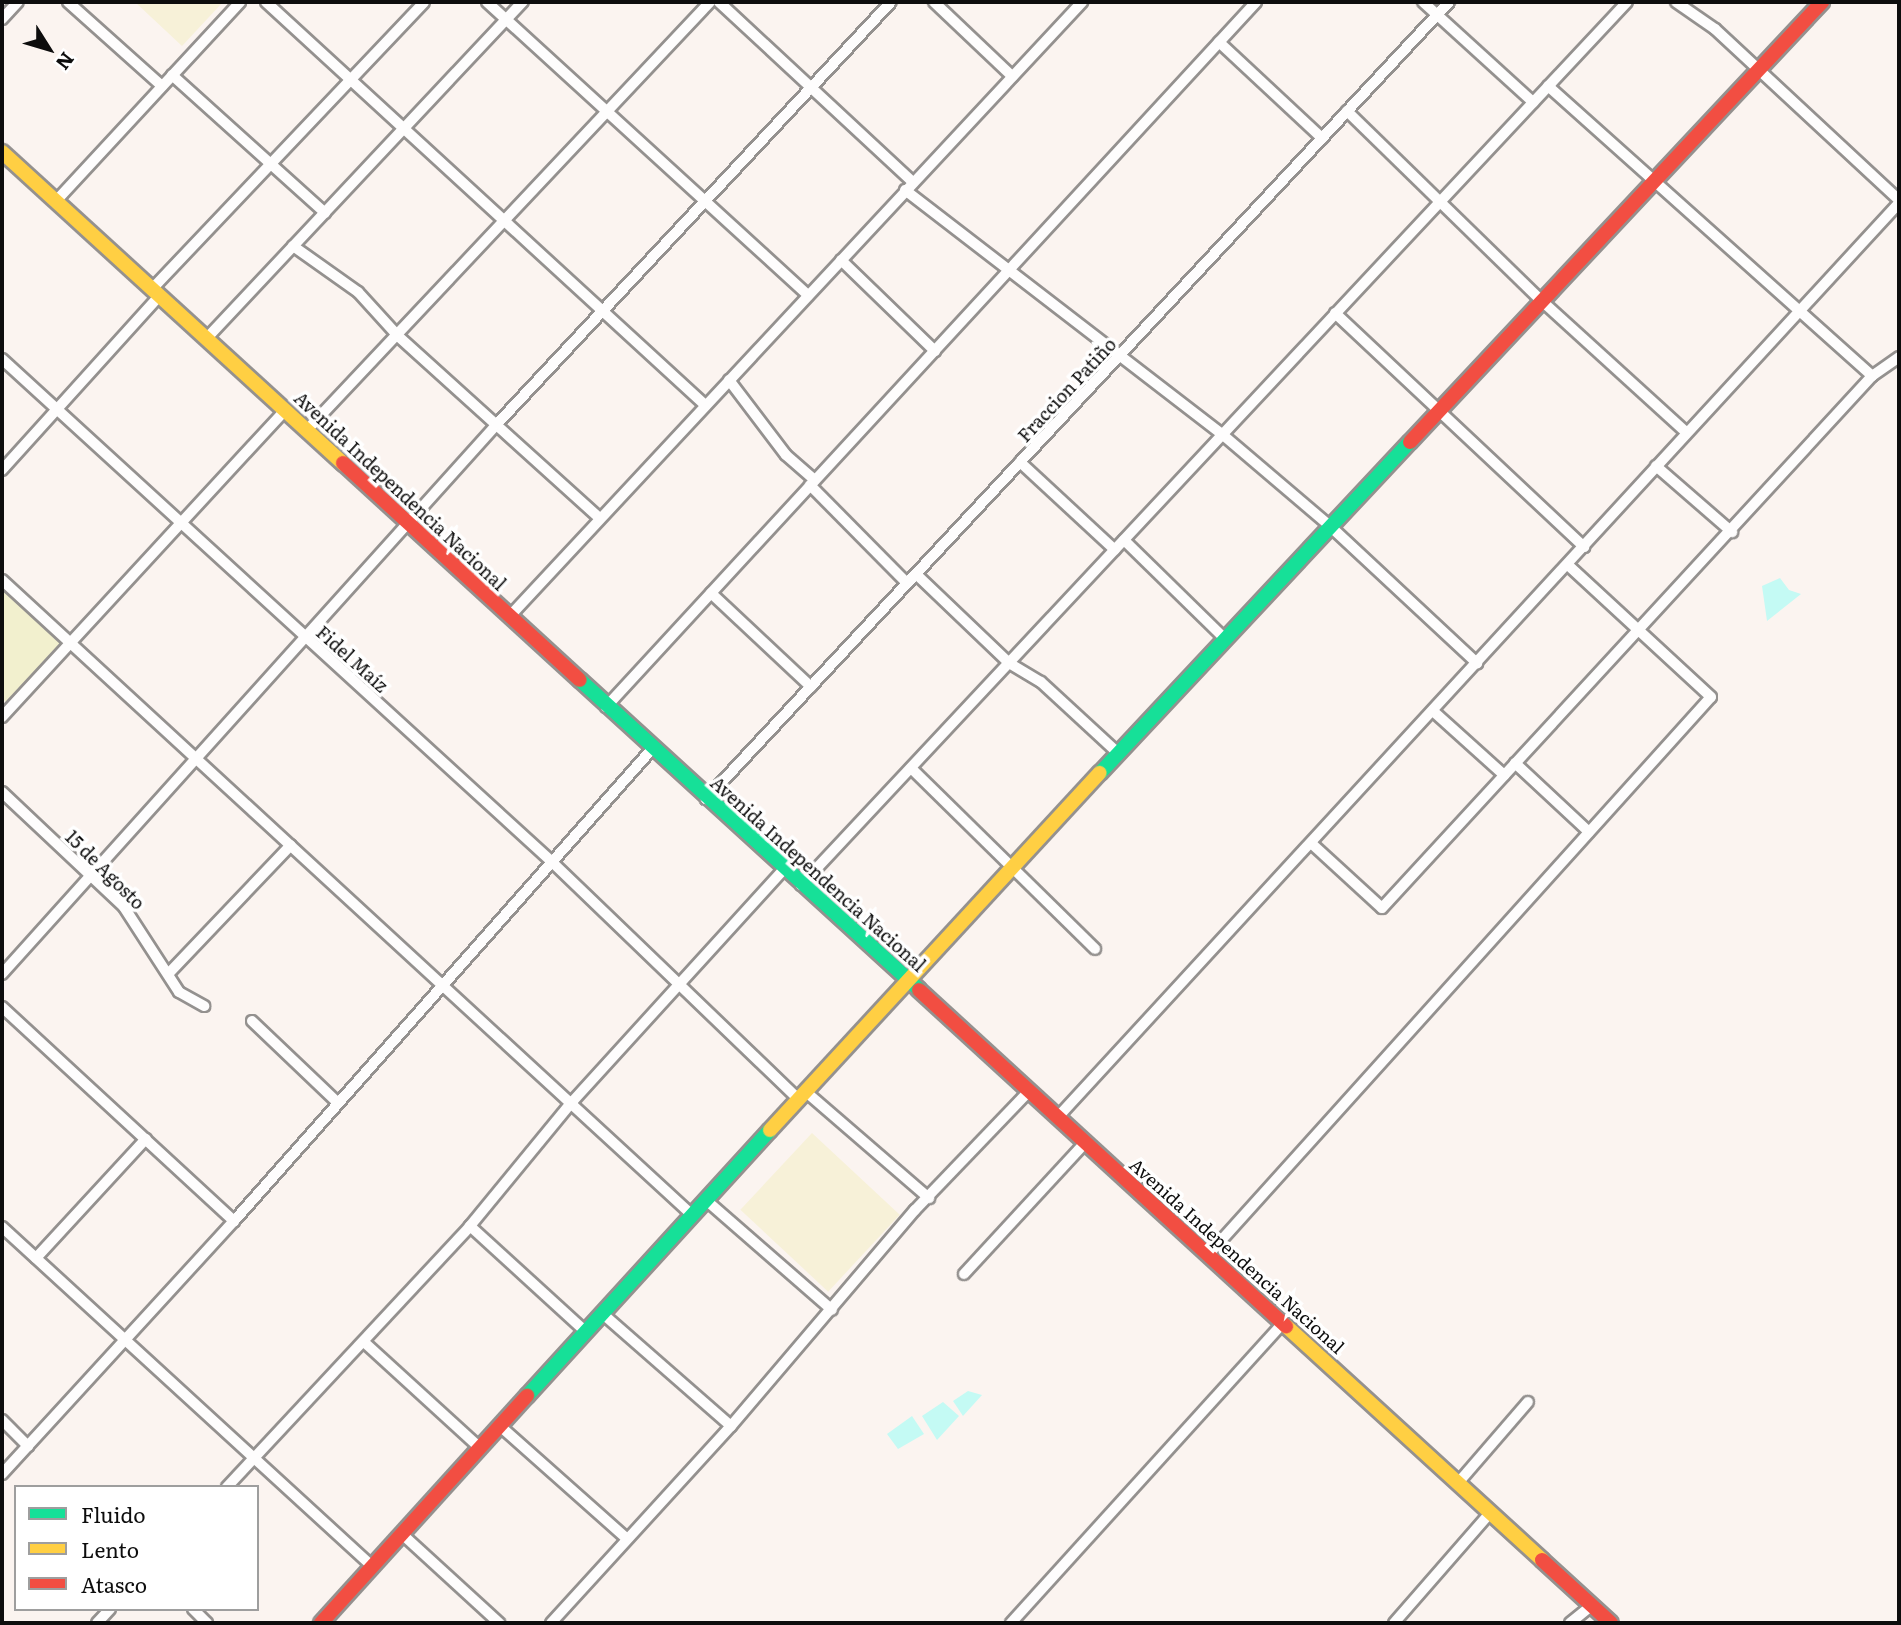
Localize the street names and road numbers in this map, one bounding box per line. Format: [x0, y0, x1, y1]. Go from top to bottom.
street label: Fraccion Patiño [1013, 334, 1121, 446]
street label: Avenida Independencia Nacional [290, 387, 510, 595]
street label: Fidel Maíz [312, 621, 392, 697]
street label: Avenida Independencia Nacional [706, 772, 930, 976]
street label: 15 de Agosto [61, 826, 149, 914]
street label: Avenida Independencia Nacional [1125, 1154, 1349, 1358]

